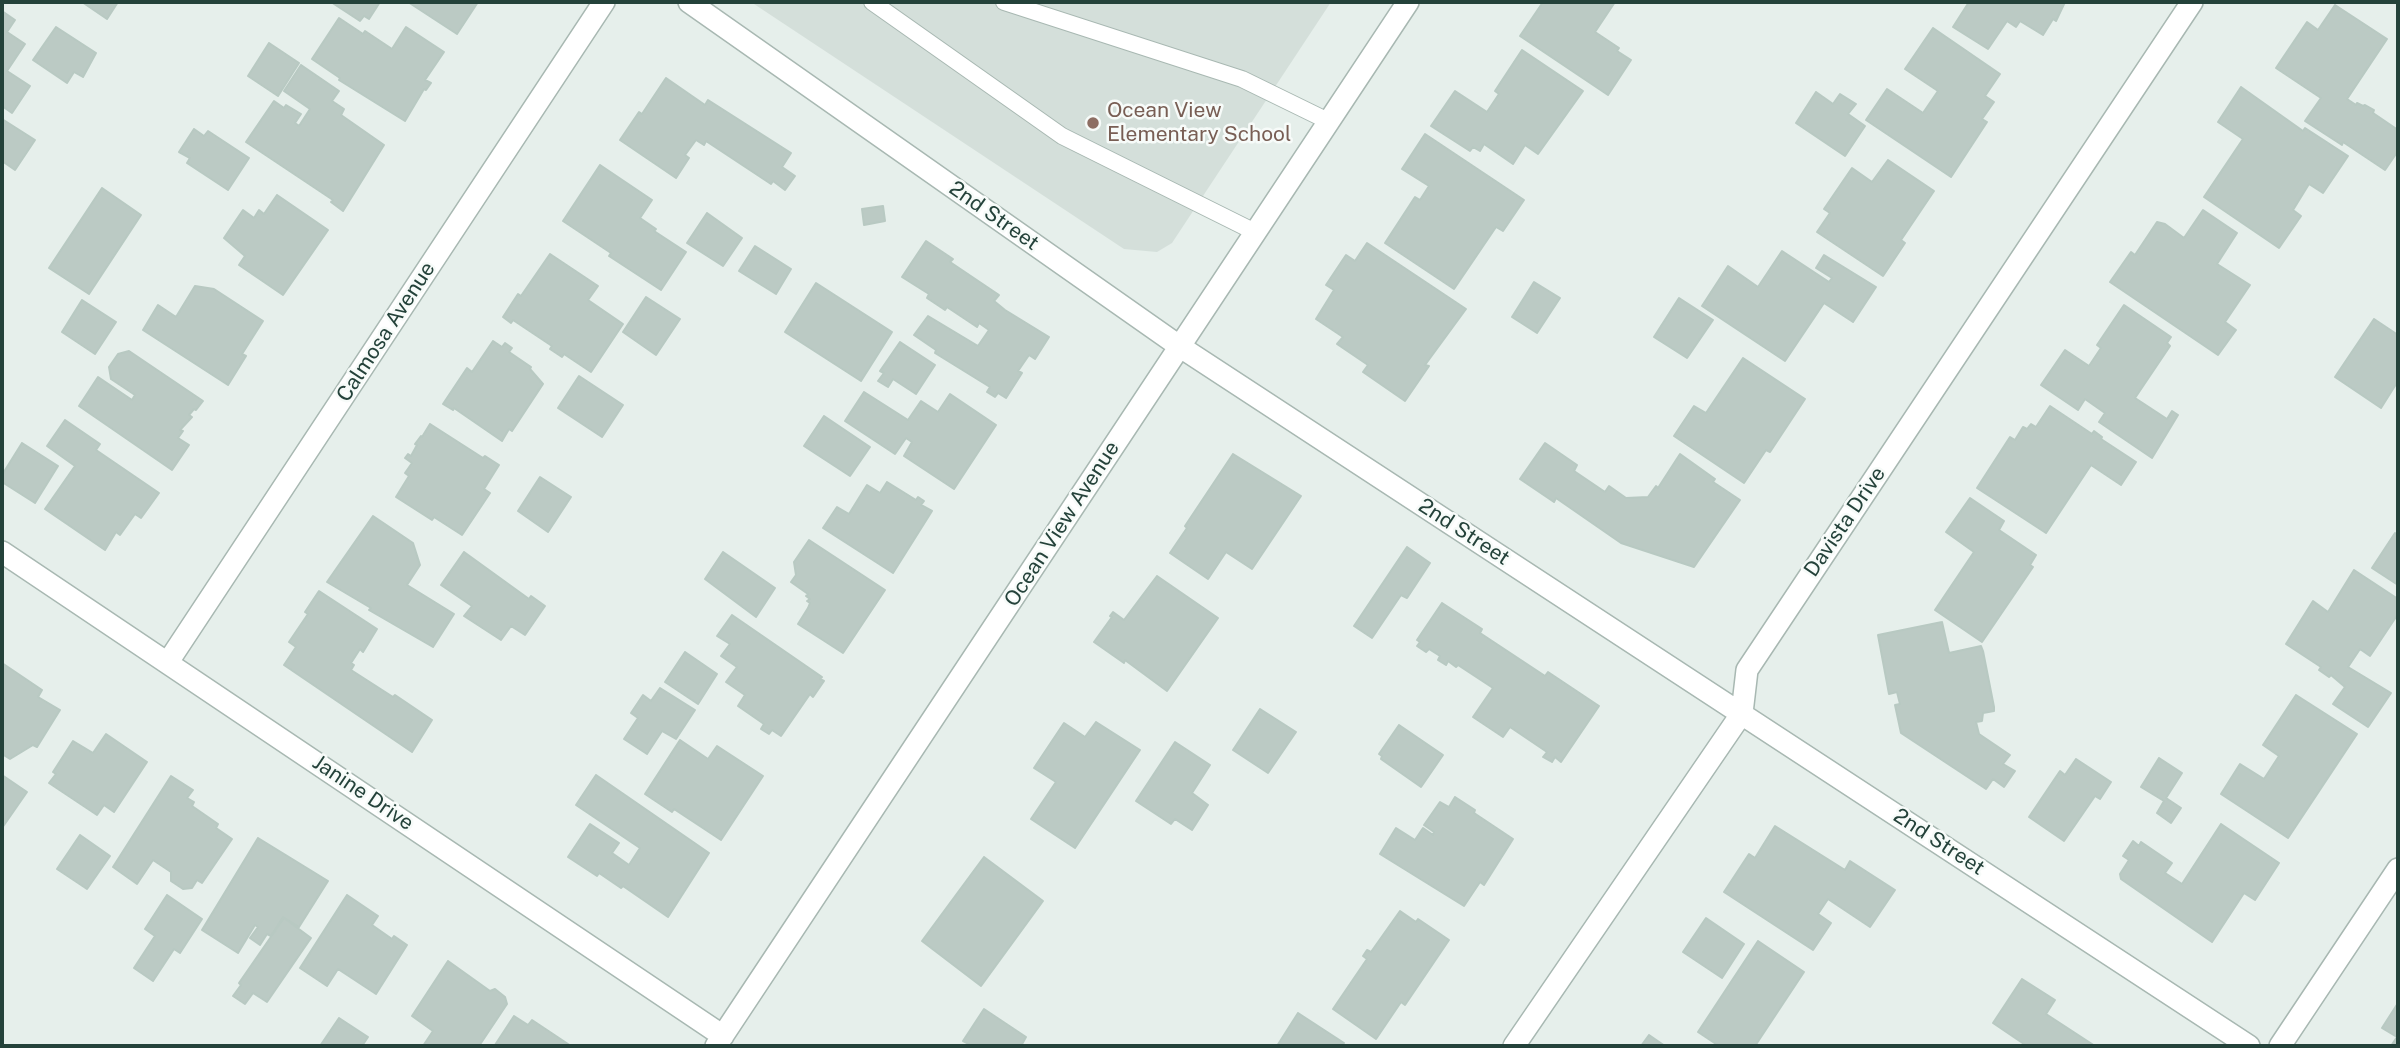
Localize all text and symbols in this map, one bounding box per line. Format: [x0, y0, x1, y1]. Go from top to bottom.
place label: Ocean View Elementary School [1107, 98, 1291, 148]
marker: Ocean View Elementary School [1085, 115, 1101, 131]
street label: 2nd Street [944, 176, 1044, 256]
street label: Calmosa Avenue [331, 257, 441, 407]
street label: Ocean View Avenue [999, 437, 1125, 611]
street label: Davista Drive [1799, 462, 1891, 582]
street label: 2nd Street [1414, 493, 1514, 571]
street label: Janine Drive [308, 750, 418, 836]
street label: 2nd Street [1889, 803, 1989, 881]

